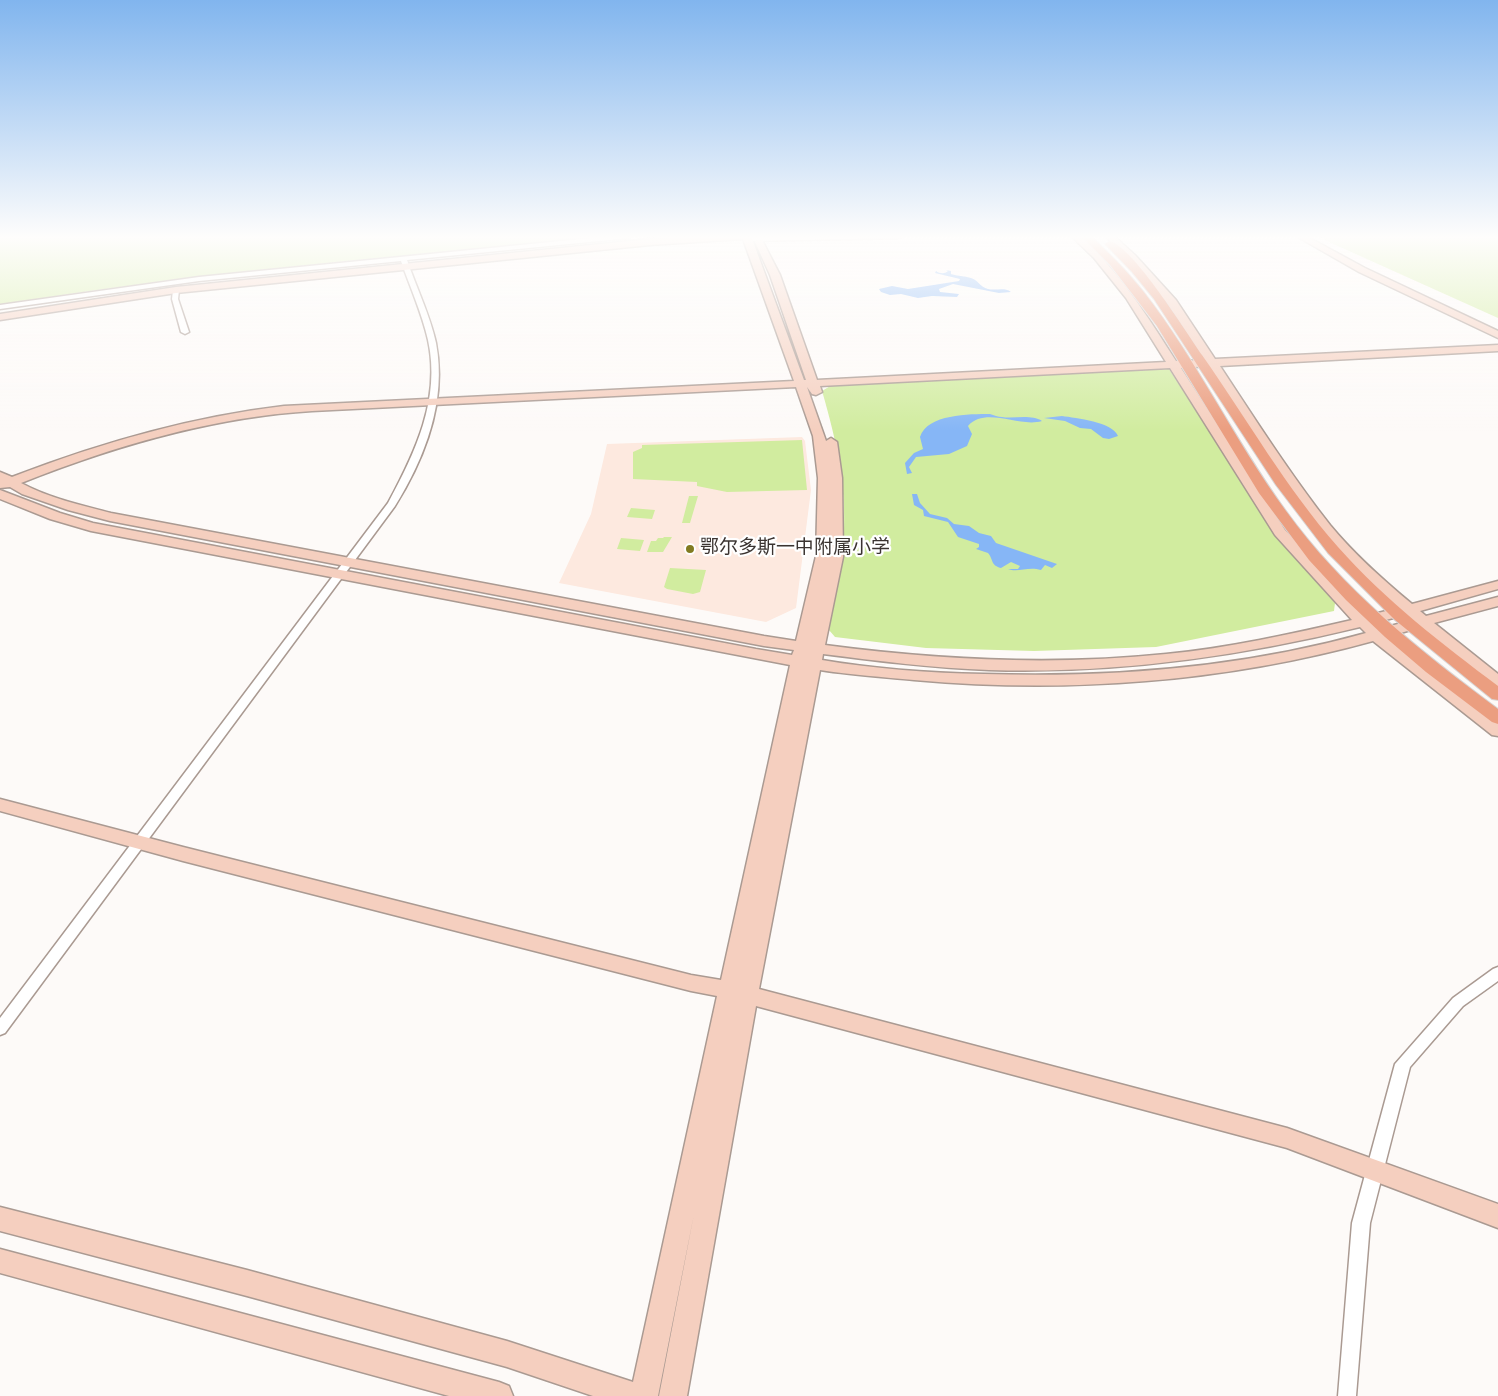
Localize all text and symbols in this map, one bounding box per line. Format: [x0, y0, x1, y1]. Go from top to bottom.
place label: 鄂尔多斯一中附属小学 [700, 538, 890, 560]
marker: 鄂尔多斯一中附属小学 [684, 543, 696, 555]

